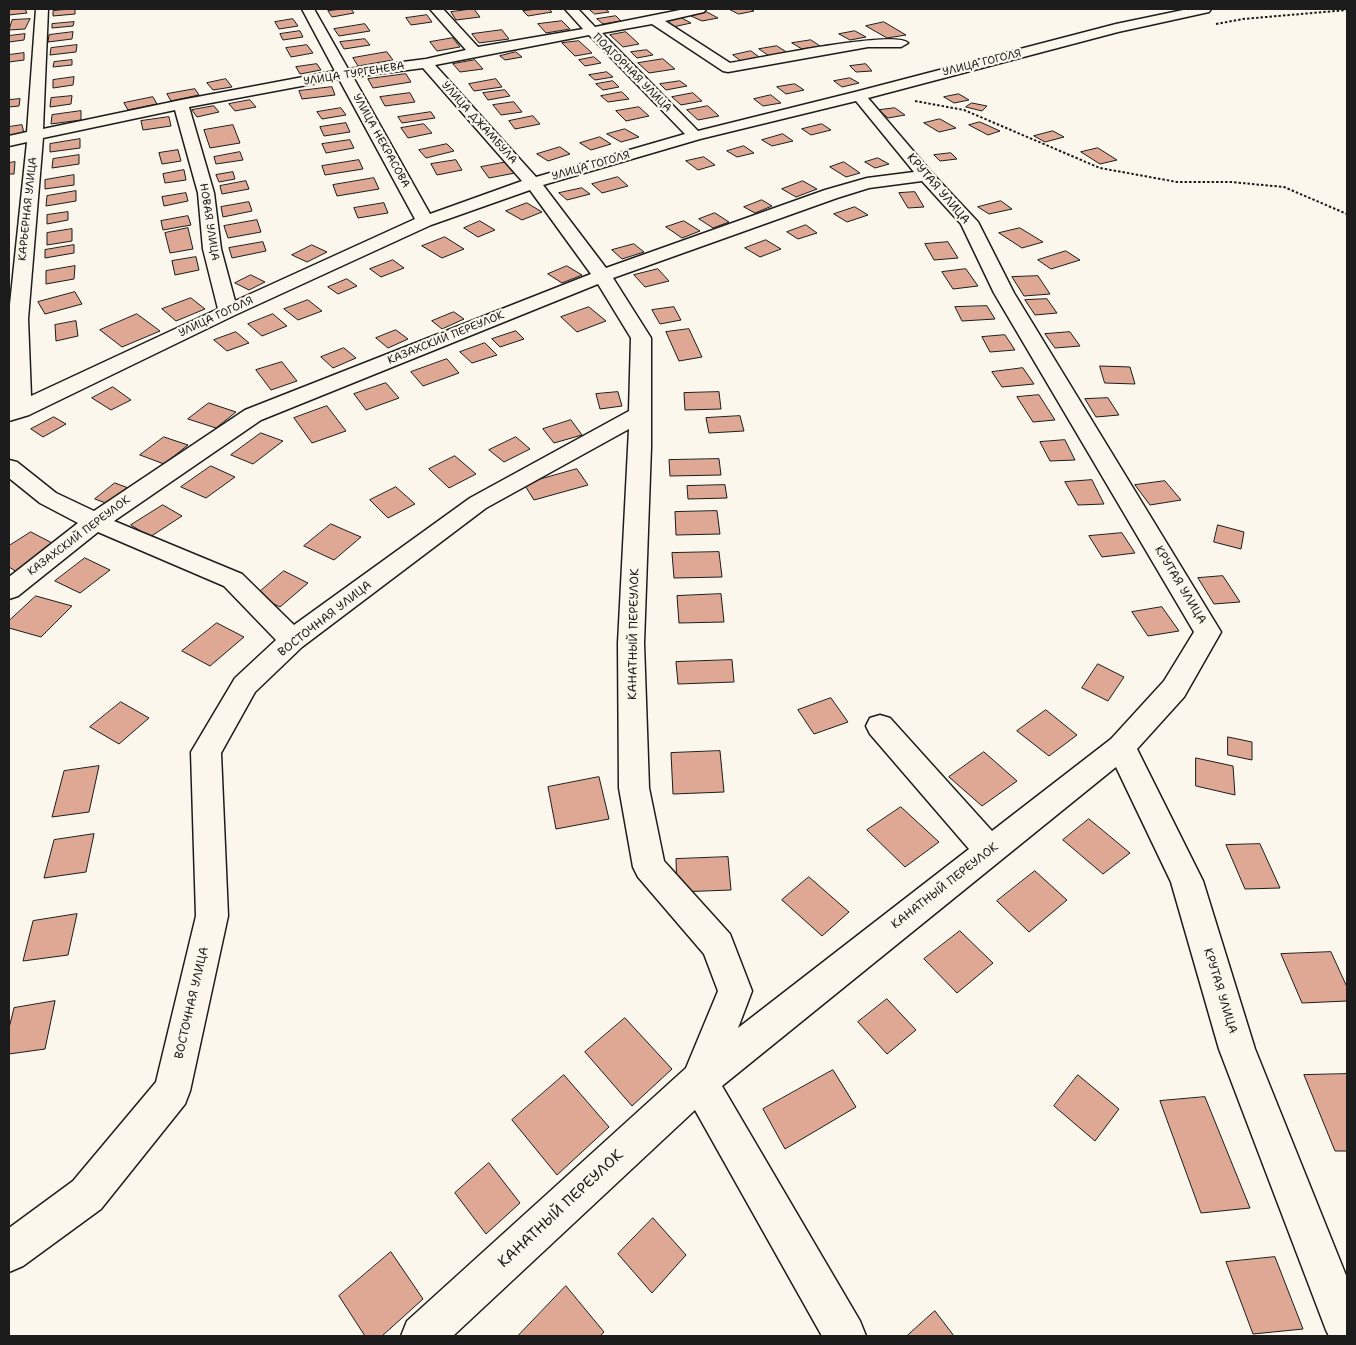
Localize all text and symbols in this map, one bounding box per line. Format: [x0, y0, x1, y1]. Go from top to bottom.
street label: ПОДГОРНАЯ УЛИЦА [590, 31, 674, 115]
street label: УЛИЦА ГОГОЛЯ [941, 47, 1023, 79]
street label: УЛИЦА ТУРГЕНЕВА [302, 59, 406, 89]
street label: УЛИЦА ДЖАМБУЛА [438, 79, 520, 167]
street label: УЛИЦА НЕКРАСОВА [350, 92, 412, 190]
street label: УЛИЦА ГОГОЛЯ [550, 149, 632, 183]
street label: КРУТАЯ УЛИЦА [903, 151, 973, 227]
street label: КАРЬЕРНАЯ УЛИЦА [16, 156, 40, 262]
street label: НОВАЯ УЛИЦА [196, 182, 222, 262]
street label: УЛИЦА ГОГОЛЯ [177, 294, 255, 340]
street label: КАЗАХСКИЙ ПЕРЕУЛОК [386, 308, 506, 368]
street label: КАЗАХСКИЙ ПЕРЕУЛОК [25, 493, 133, 579]
street label: КРУТАЯ УЛИЦА [1151, 543, 1209, 627]
street label: КАНАТНЫЙ ПЕРЕУЛОК [626, 568, 642, 700]
street label: ВОСТОЧНАЯ УЛИЦА [275, 578, 375, 660]
street label: КАНАТНЫЙ ПЕРЕУЛОК [889, 840, 1001, 932]
street label: ВОСТОЧНАЯ УЛИЦА [172, 945, 212, 1061]
street label: КРУТАЯ УЛИЦА [1200, 947, 1240, 1035]
street label: КАНАТНЫЙ ПЕРЕУЛОК [495, 1146, 627, 1272]

